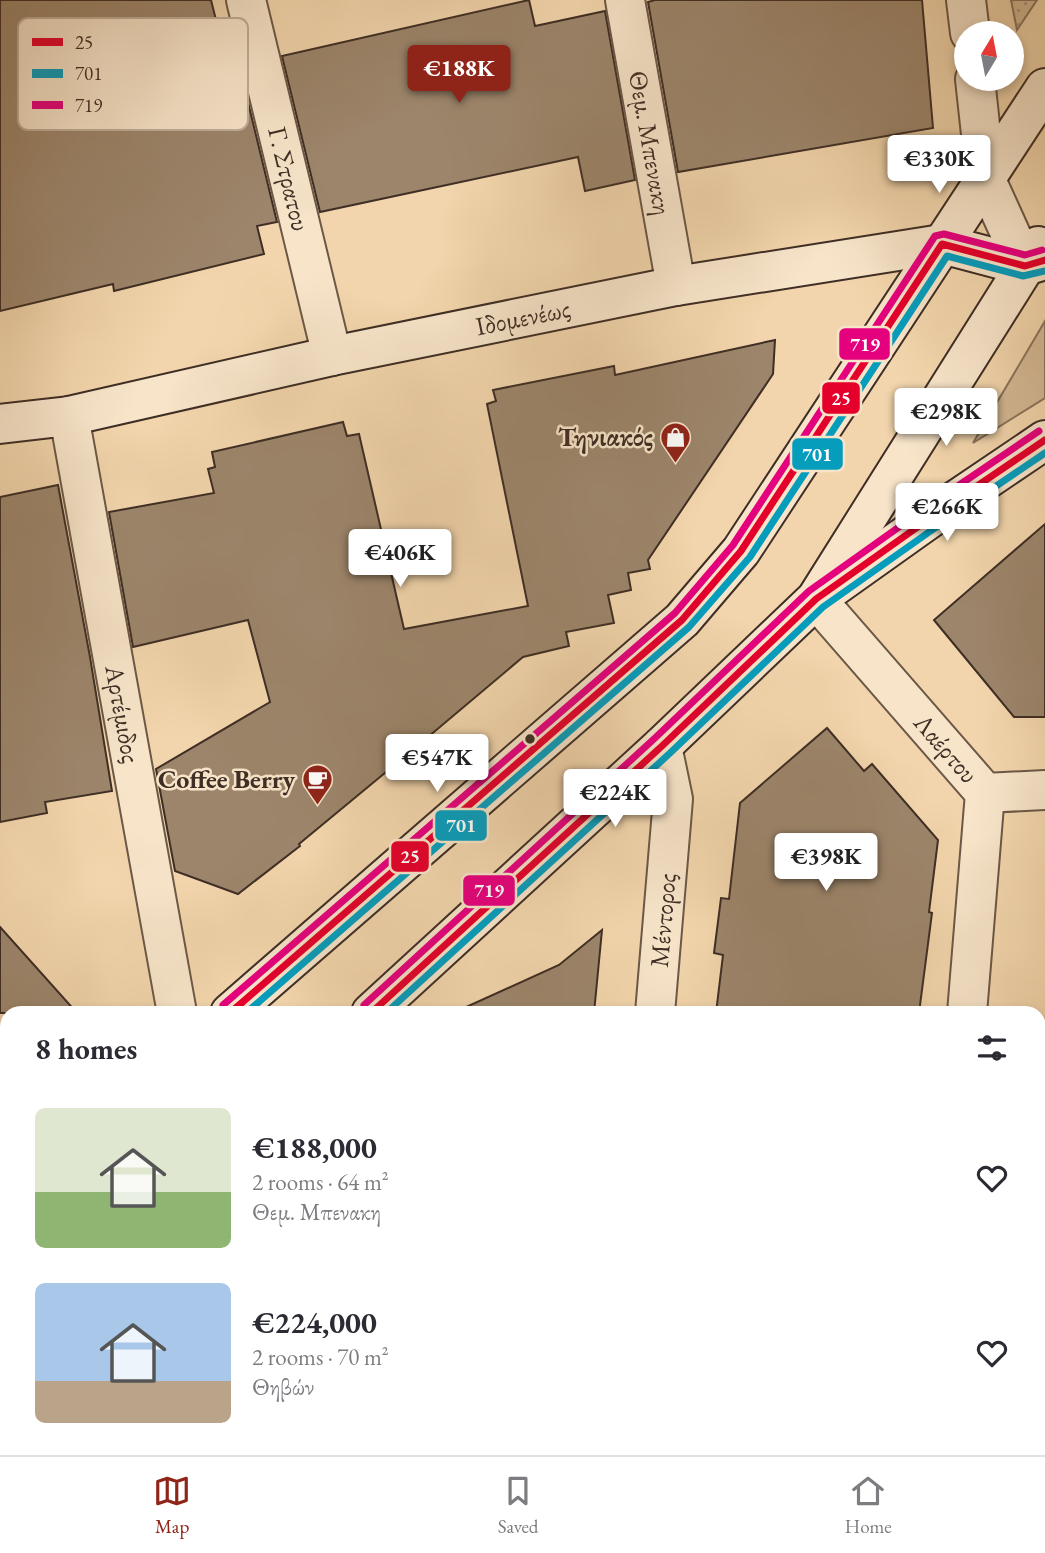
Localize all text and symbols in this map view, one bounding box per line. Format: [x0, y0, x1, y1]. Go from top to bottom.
legend [18, 18, 248, 130]
north arrow [954, 21, 1024, 91]
map controls [954, 21, 1024, 91]
text: 25 [75, 30, 93, 55]
pin: €188K [410, 46, 508, 105]
text: €188K [423, 53, 495, 83]
text: 701 [75, 61, 102, 86]
street label: Θεμ. Μπενακη [621, 68, 680, 218]
text: 719 [75, 93, 102, 118]
street label: Γ. Στρατου [260, 123, 318, 234]
pin: €330K [890, 136, 988, 195]
text: €330K [903, 143, 975, 173]
street label: Ιδομενέως [473, 291, 573, 343]
line badge: 719 [838, 327, 891, 361]
text: 719 [850, 332, 880, 357]
line badge: 25 [821, 381, 861, 415]
text: 25 [831, 386, 851, 411]
pin: €298K [897, 388, 995, 448]
text: €298K [910, 396, 982, 426]
place label: Τηνιακός [558, 420, 653, 454]
shop icon: Τηνιακός [659, 420, 693, 464]
line badge: 701 [791, 437, 844, 471]
text: 701 [802, 442, 832, 467]
pin: €266K [898, 484, 996, 543]
text: €266K [911, 491, 983, 521]
pin: €406K [351, 530, 449, 589]
text: €406K [364, 537, 436, 567]
street label: Αρτέμιδος [97, 662, 148, 766]
street label: Λαέρτου [906, 705, 986, 790]
unlabelled marker [523, 732, 537, 746]
pin: €547K [388, 734, 486, 794]
text: €547K [401, 742, 473, 772]
place label: Coffee Berry [158, 762, 295, 796]
cafe icon: Coffee Berry [301, 762, 335, 806]
pin: €224K [566, 770, 664, 829]
text: €224K [579, 777, 651, 807]
line badge: 701 [434, 809, 488, 842]
text: 701 [446, 813, 476, 838]
pin: €398K [777, 834, 875, 893]
line badge: 25 [390, 840, 430, 873]
text: €398K [790, 841, 862, 871]
text: 25 [400, 844, 420, 869]
street label: Μέντορος [642, 872, 684, 969]
line badge: 719 [462, 874, 516, 907]
text: 719 [474, 878, 504, 903]
text: 8 homes [35, 1029, 137, 1068]
icon: filters [973, 1029, 1011, 1067]
text: €188,000 [252, 1128, 377, 1167]
icon: home [91, 1136, 175, 1220]
icon: heart [973, 1159, 1011, 1197]
text: 2 rooms · 64 m² [252, 1167, 389, 1197]
text: Θεμ. Μπενακη [252, 1197, 381, 1227]
text: €224,000 [252, 1303, 377, 1342]
icon: home [91, 1311, 175, 1395]
icon: heart [973, 1334, 1011, 1372]
text: 2 rooms · 70 m² [252, 1342, 389, 1372]
text: Θηβών [252, 1372, 314, 1402]
tab: Map [153, 1472, 191, 1539]
tab: Saved [498, 1472, 538, 1539]
tab: Home [845, 1472, 892, 1539]

